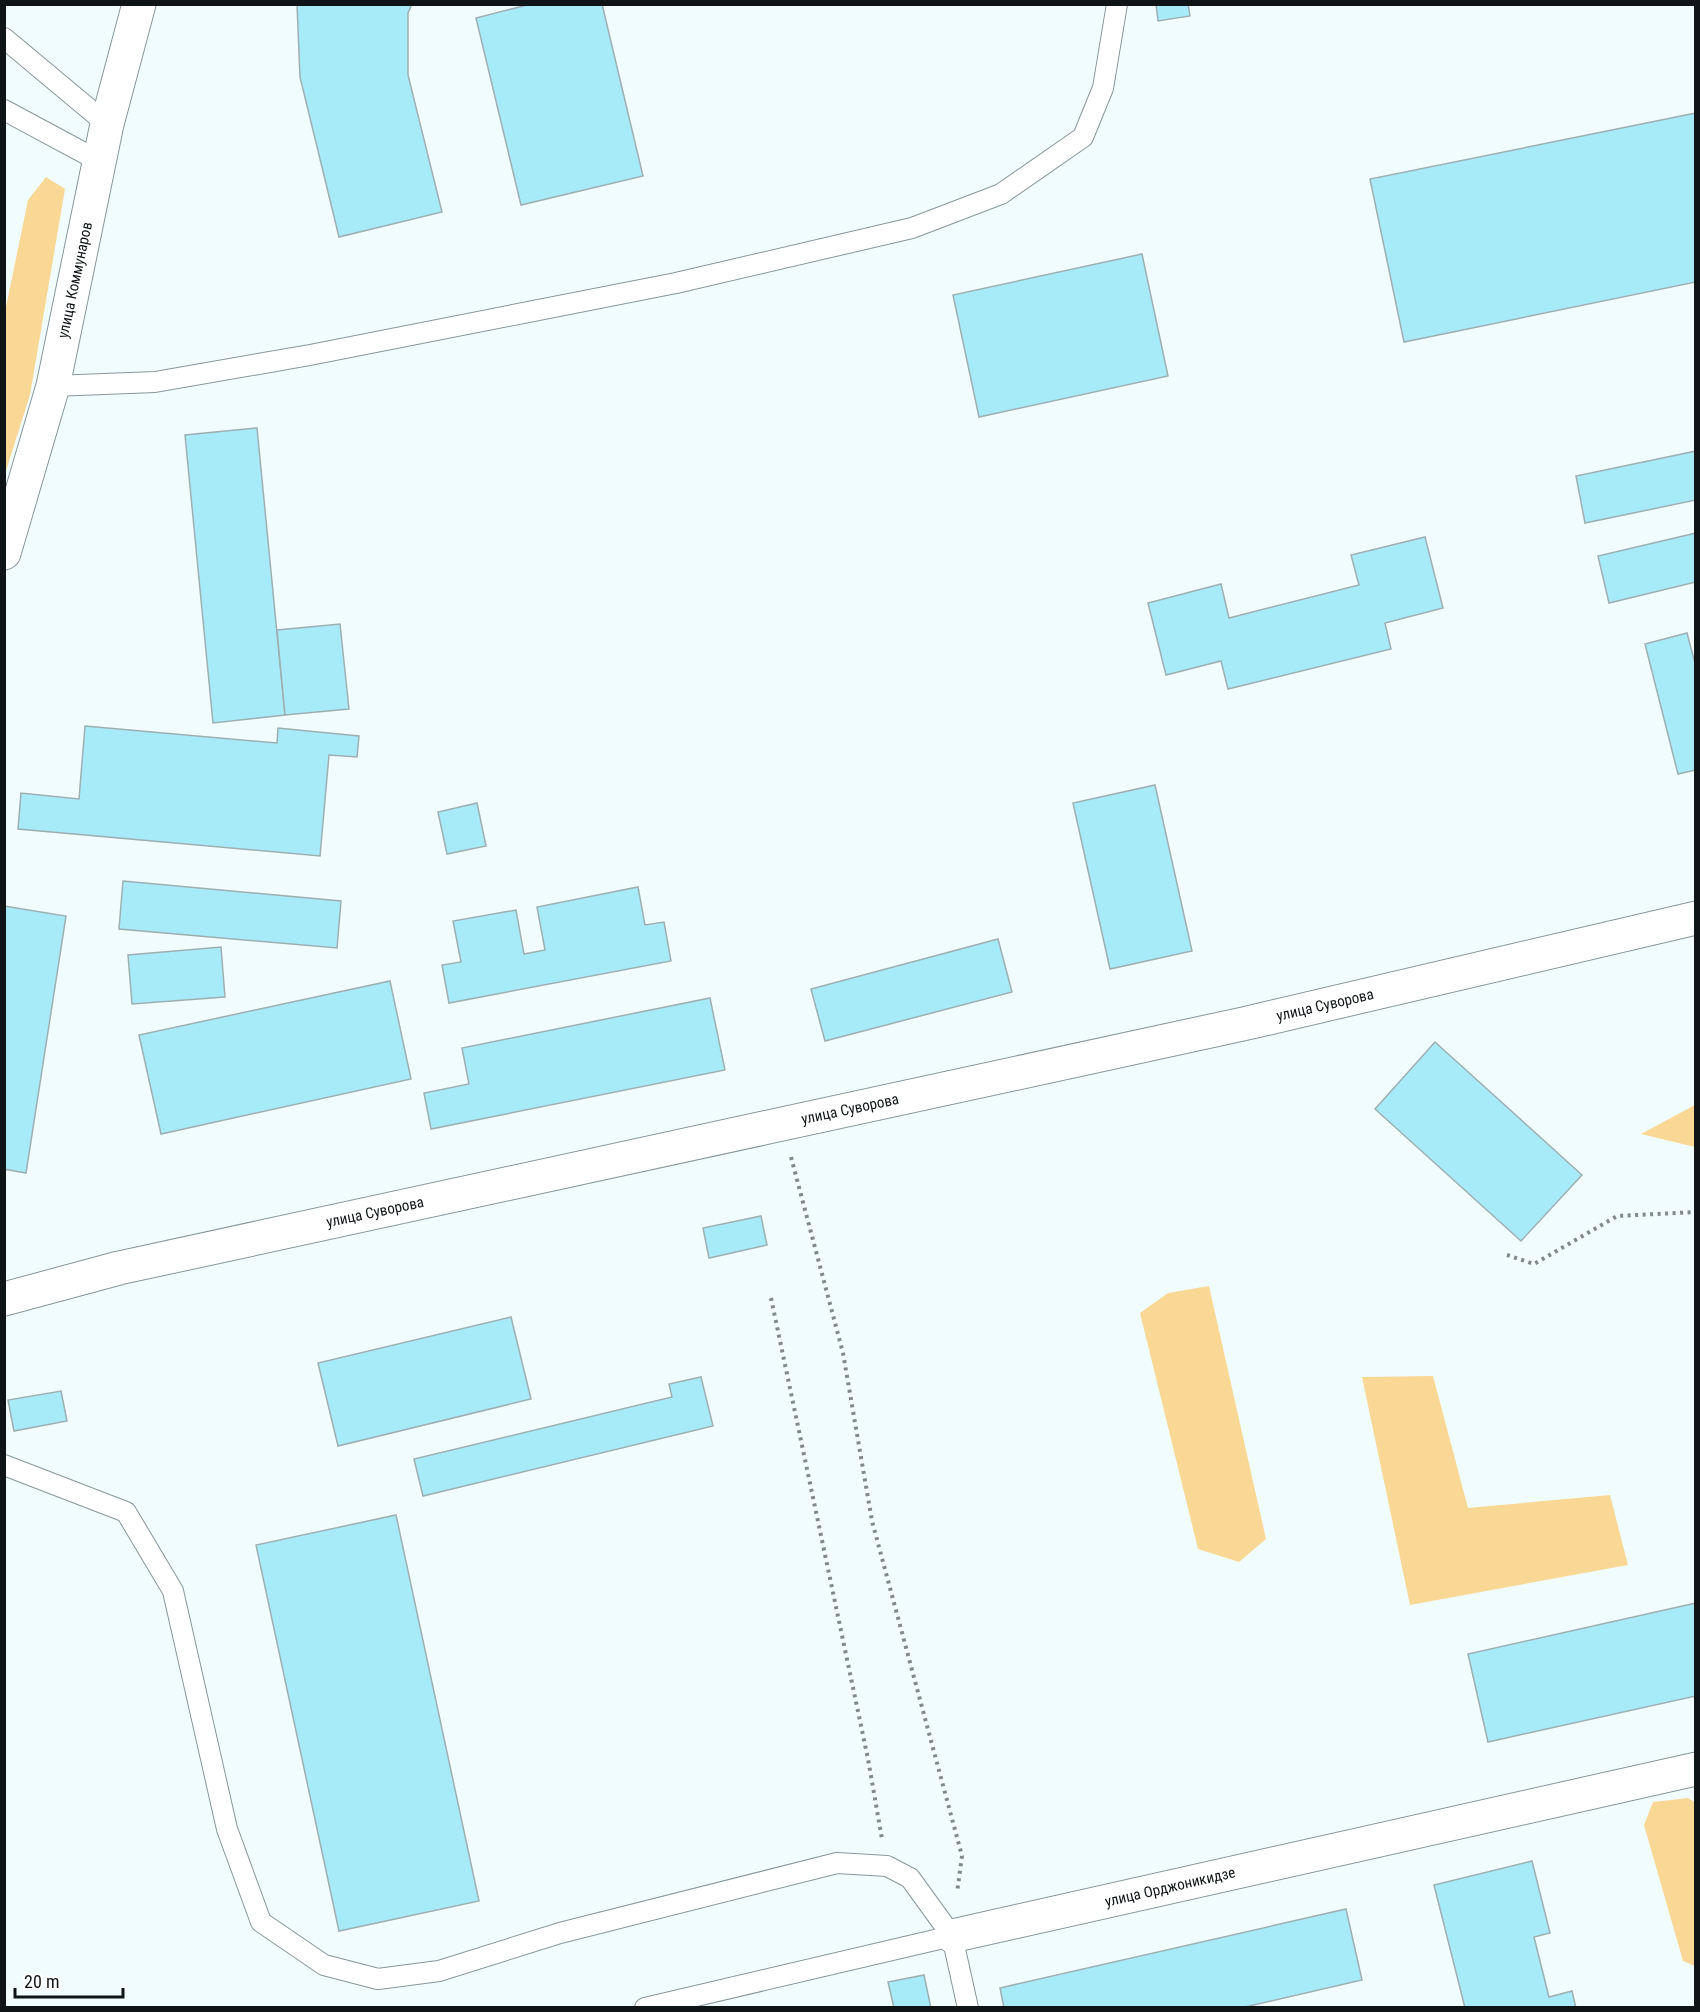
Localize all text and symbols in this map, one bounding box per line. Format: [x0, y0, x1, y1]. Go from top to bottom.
street label: улица Коммунаров [54, 220, 96, 340]
street label: улица Суворова [1275, 985, 1375, 1025]
street label: улица Суворова [800, 1090, 900, 1128]
street label: улица Суворова [325, 1193, 425, 1231]
street label: улица Орджоникидзе [1103, 1863, 1237, 1911]
scale bar [15, 1961, 123, 1999]
text: 20 m [24, 1971, 59, 1992]

